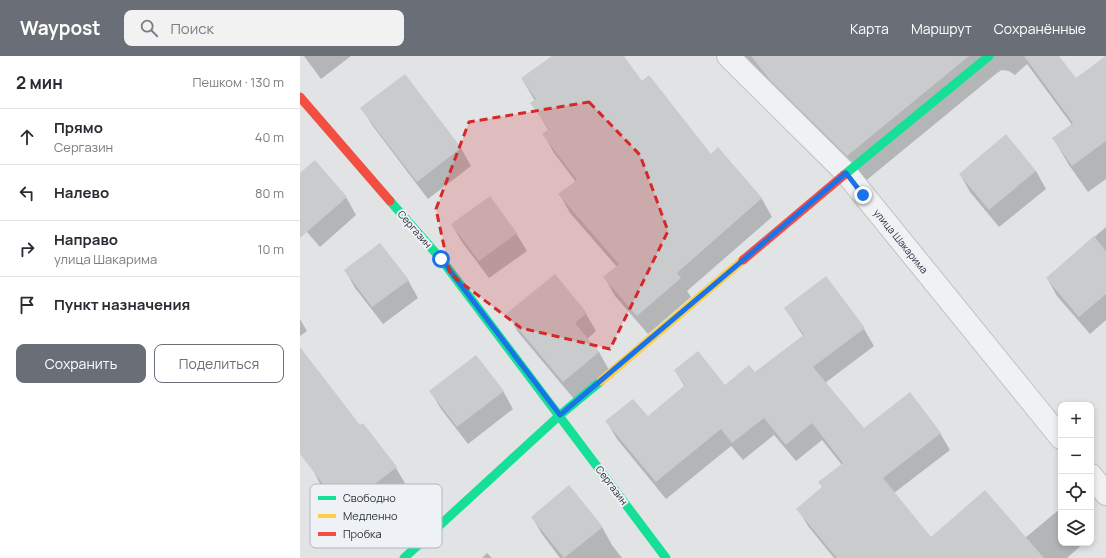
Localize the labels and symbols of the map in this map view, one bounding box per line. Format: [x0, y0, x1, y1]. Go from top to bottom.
route end [854, 186, 872, 204]
street label: улица Шакарима [871, 206, 931, 276]
street label: Сергазин [395, 207, 435, 251]
route start [432, 250, 450, 268]
street label: Сергазин [593, 463, 631, 507]
legend [310, 484, 442, 548]
text: Свободно [343, 490, 396, 505]
text: Медленно [343, 508, 398, 523]
text: Пробка [343, 526, 382, 541]

